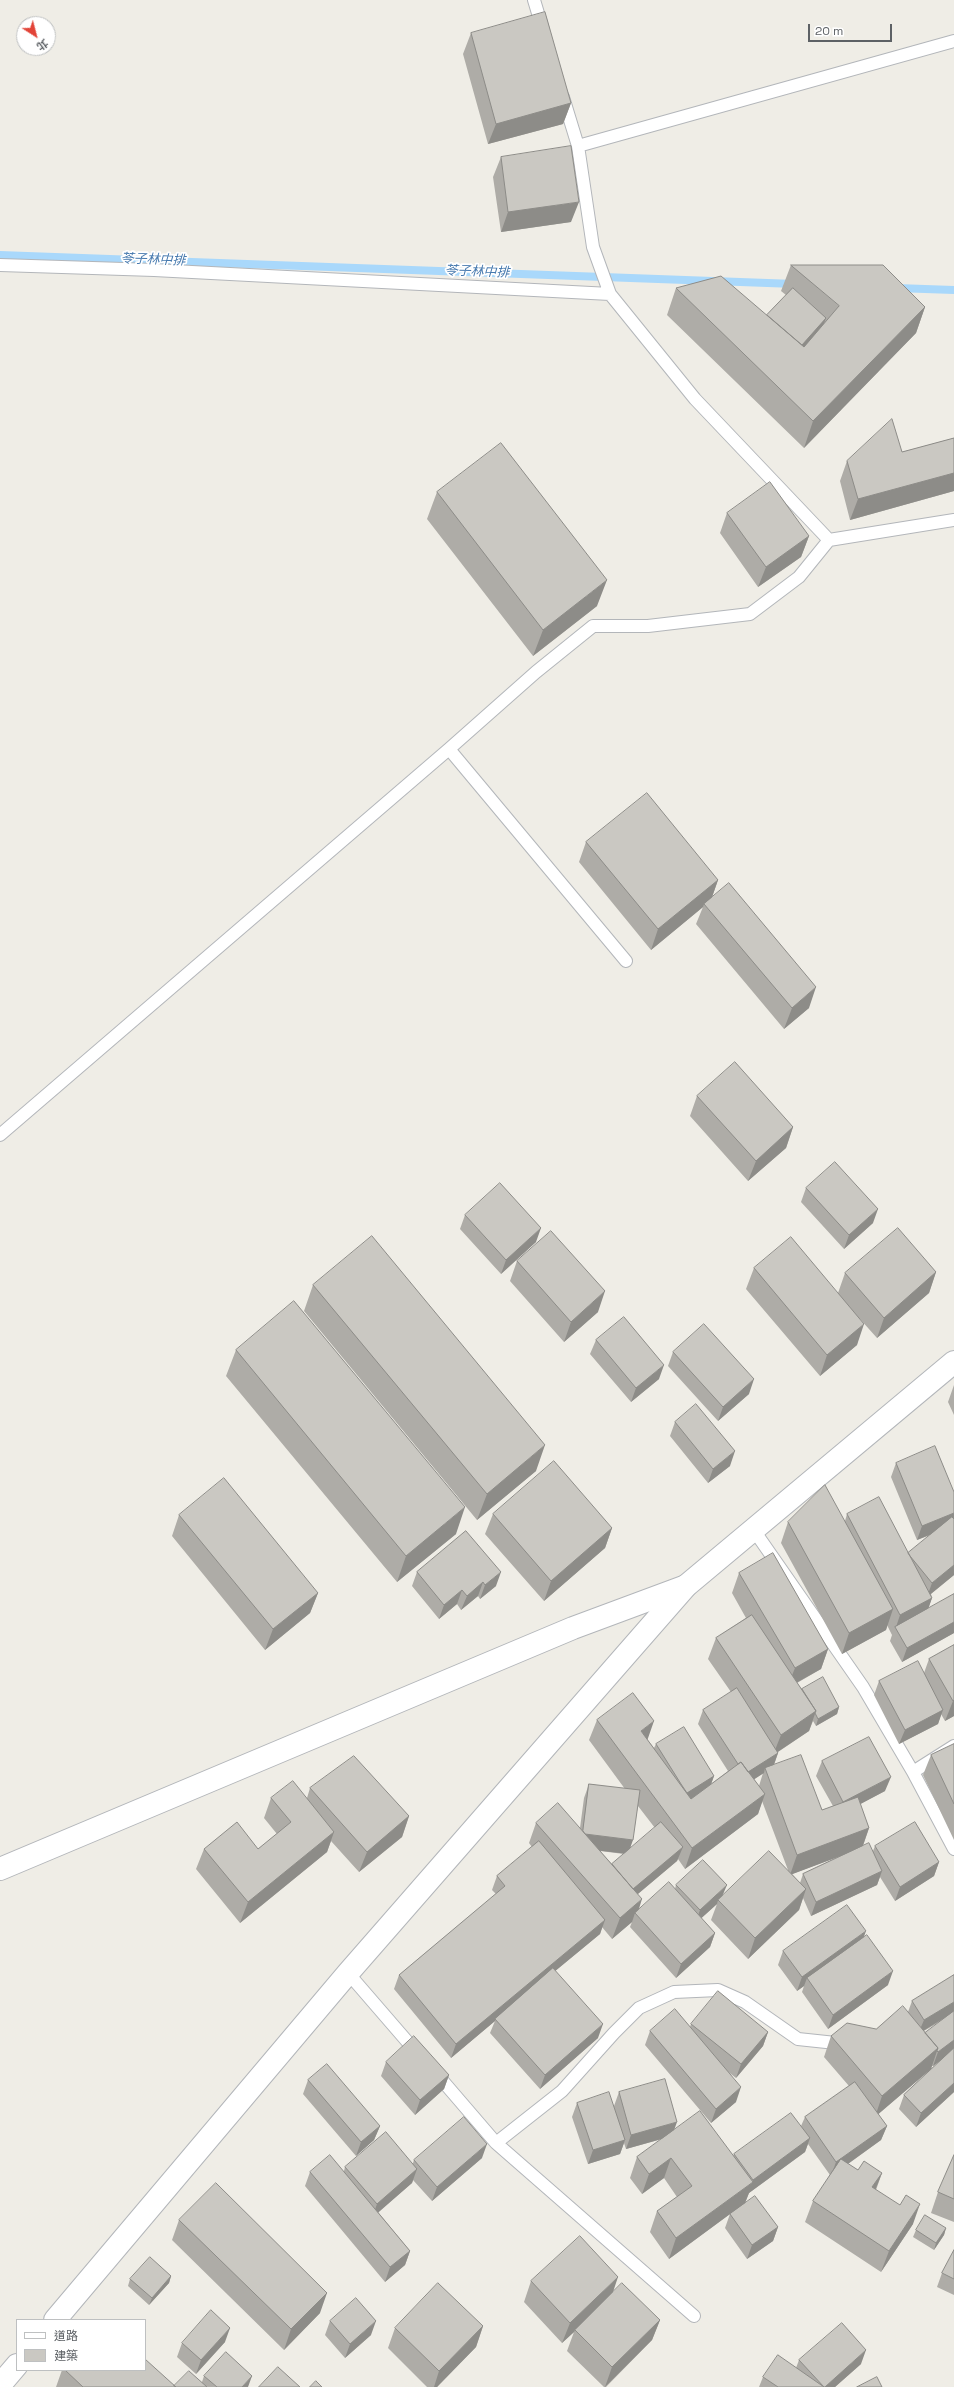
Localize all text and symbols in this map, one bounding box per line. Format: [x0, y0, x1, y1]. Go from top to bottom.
north arrow [16, 16, 56, 56]
scale bar [810, 16, 894, 42]
text: 20 m [815, 23, 843, 39]
text: 北 [34, 36, 51, 54]
water label: 苓子林中排 [120, 251, 186, 269]
water label: 苓子林中排 [444, 263, 510, 281]
legend [16, 2319, 146, 2371]
text: 道路 [54, 2328, 78, 2344]
text: 建築 [54, 2348, 78, 2364]

